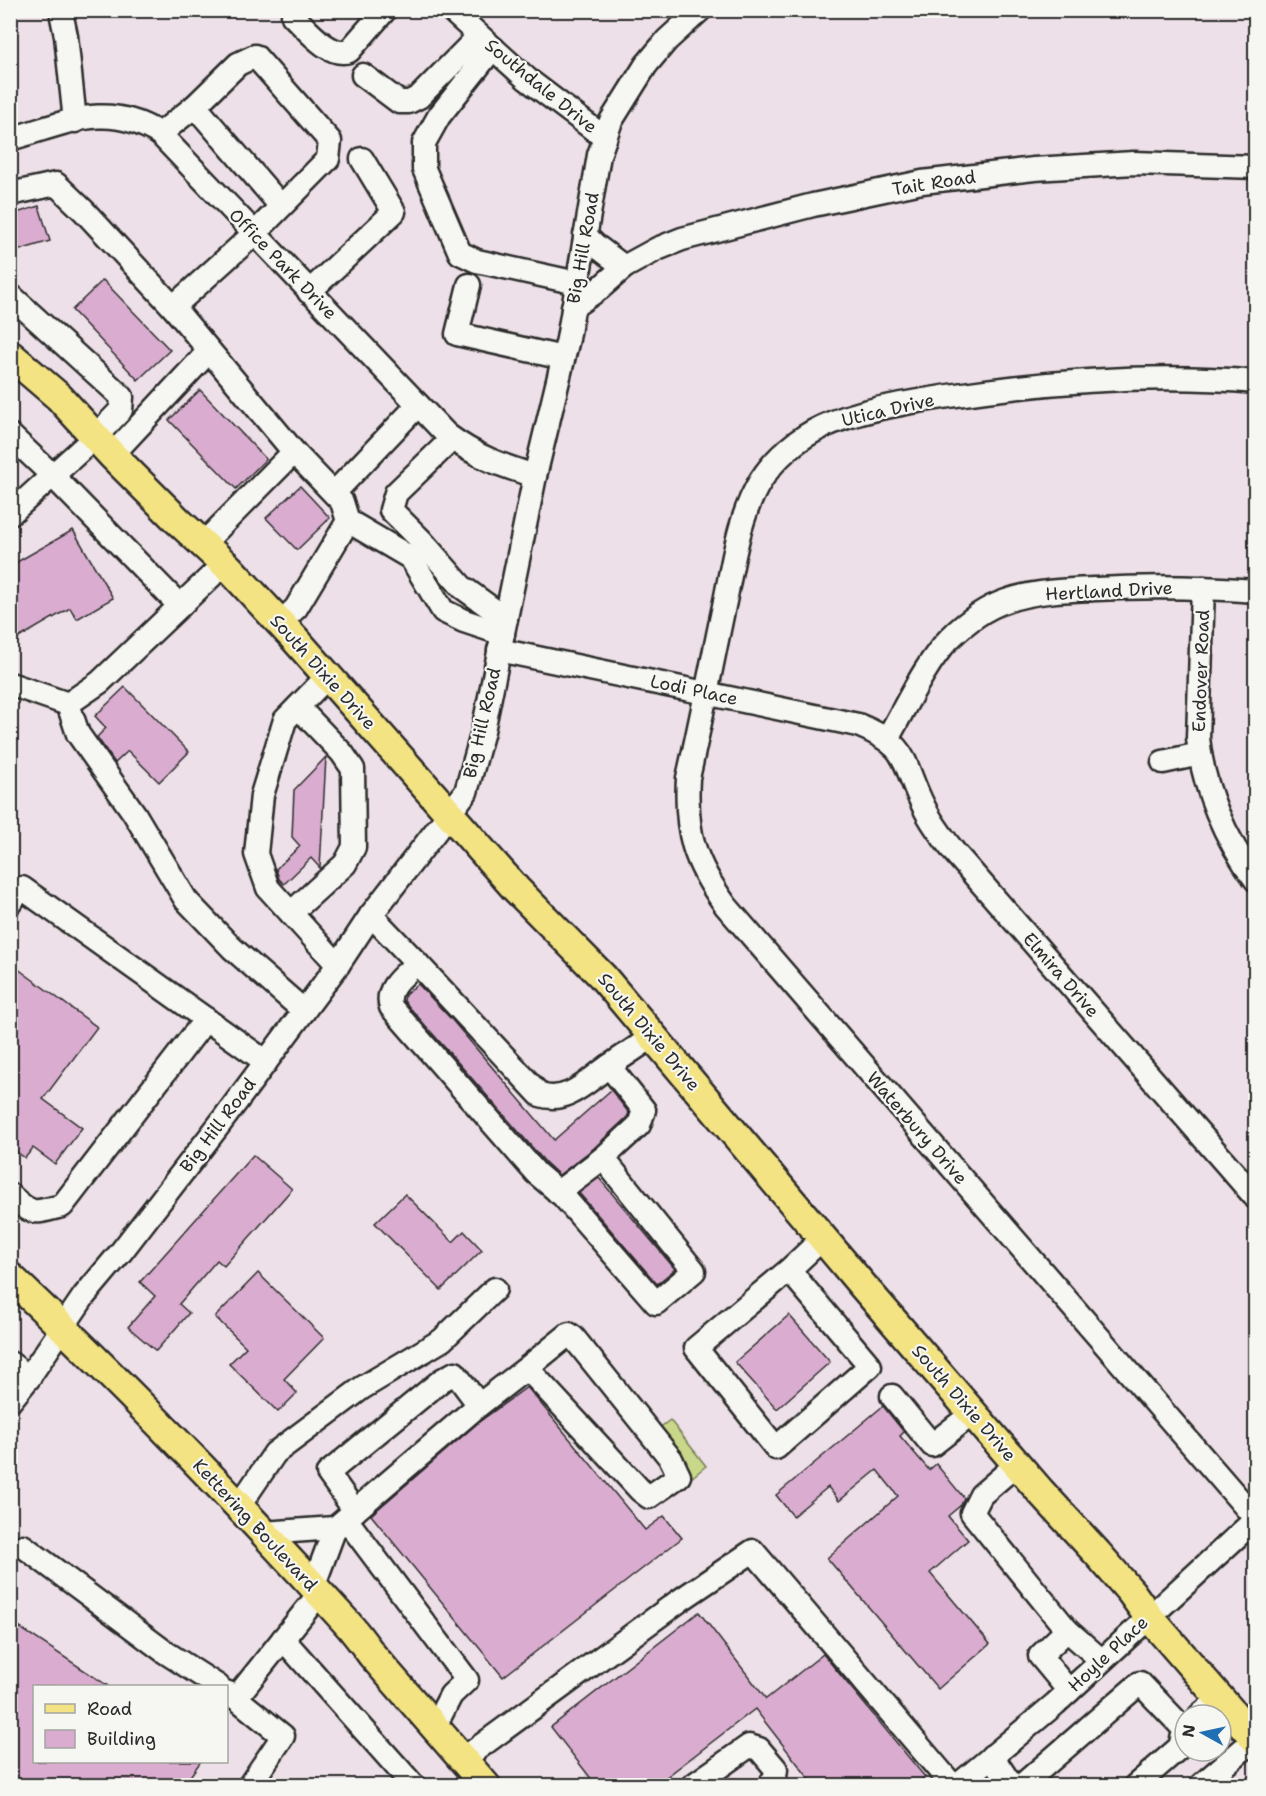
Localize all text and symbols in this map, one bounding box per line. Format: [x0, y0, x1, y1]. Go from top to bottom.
street label: Southdale Drive [480, 33, 602, 139]
street label: Tait Road [891, 165, 977, 201]
street label: Big Hill Road [561, 190, 605, 306]
street label: Office Park Drive [224, 203, 342, 325]
street label: Utica Drive [839, 388, 937, 432]
street label: Hertland Drive [1045, 576, 1173, 606]
street label: South Dixie Drive [265, 609, 381, 735]
street label: Endover Road [1187, 609, 1215, 733]
street label: Big Hill Road [458, 665, 506, 781]
street label: Lodi Place [648, 669, 740, 711]
street label: Elmira Drive [1017, 927, 1105, 1023]
street label: South Dixie Drive [592, 968, 706, 1096]
street label: Waterbury Drive [861, 1066, 973, 1190]
street label: Big Hill Road [174, 1073, 262, 1177]
street label: South Dixie Drive [907, 1339, 1021, 1467]
street label: Kettering Boulevard [187, 1454, 323, 1596]
street label: Hoyle Place [1063, 1611, 1153, 1697]
legend [33, 1685, 228, 1763]
text: Road [87, 1697, 132, 1721]
north arrow [1173, 1703, 1233, 1763]
text: N [1177, 1723, 1200, 1739]
text: Building [87, 1727, 156, 1751]

